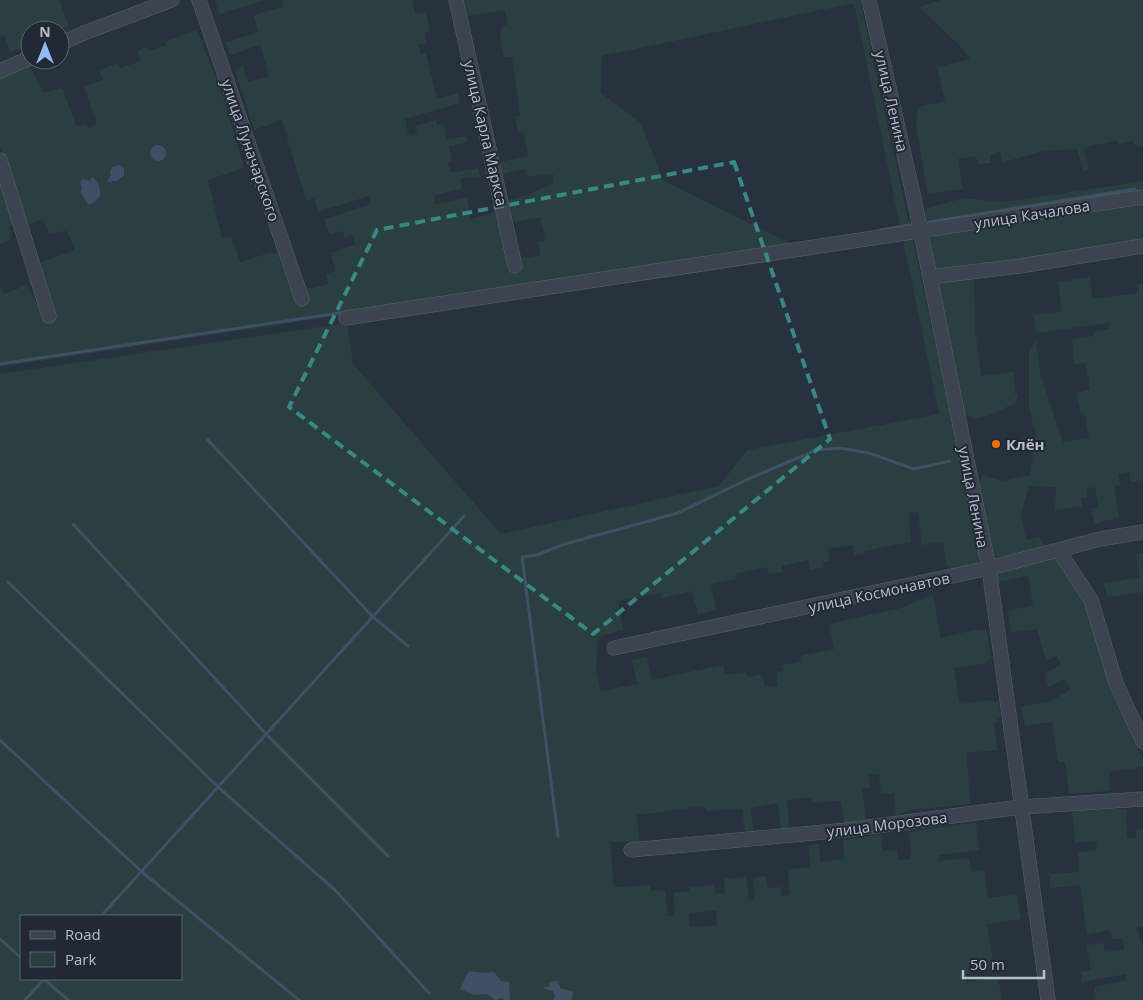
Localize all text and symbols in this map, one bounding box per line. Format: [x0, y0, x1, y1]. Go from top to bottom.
north arrow [20, 20, 70, 70]
text: N [39, 22, 51, 41]
street label: улица Ленина [871, 49, 913, 153]
street label: улица Карла Маркса [459, 58, 513, 208]
street label: улица Луначарского [217, 76, 285, 224]
street label: улица Качалова [973, 195, 1091, 233]
place label: Клён [1006, 434, 1045, 454]
marker: Клён [990, 438, 1002, 450]
street label: улица Ленина [954, 444, 994, 550]
street label: улица Космонавтов [807, 567, 951, 617]
street label: улица Морозова [826, 807, 948, 841]
legend [20, 915, 182, 980]
text: Road [65, 924, 101, 944]
scale bar [963, 948, 1044, 980]
text: Park [65, 949, 96, 969]
text: 50 m [970, 954, 1005, 974]

